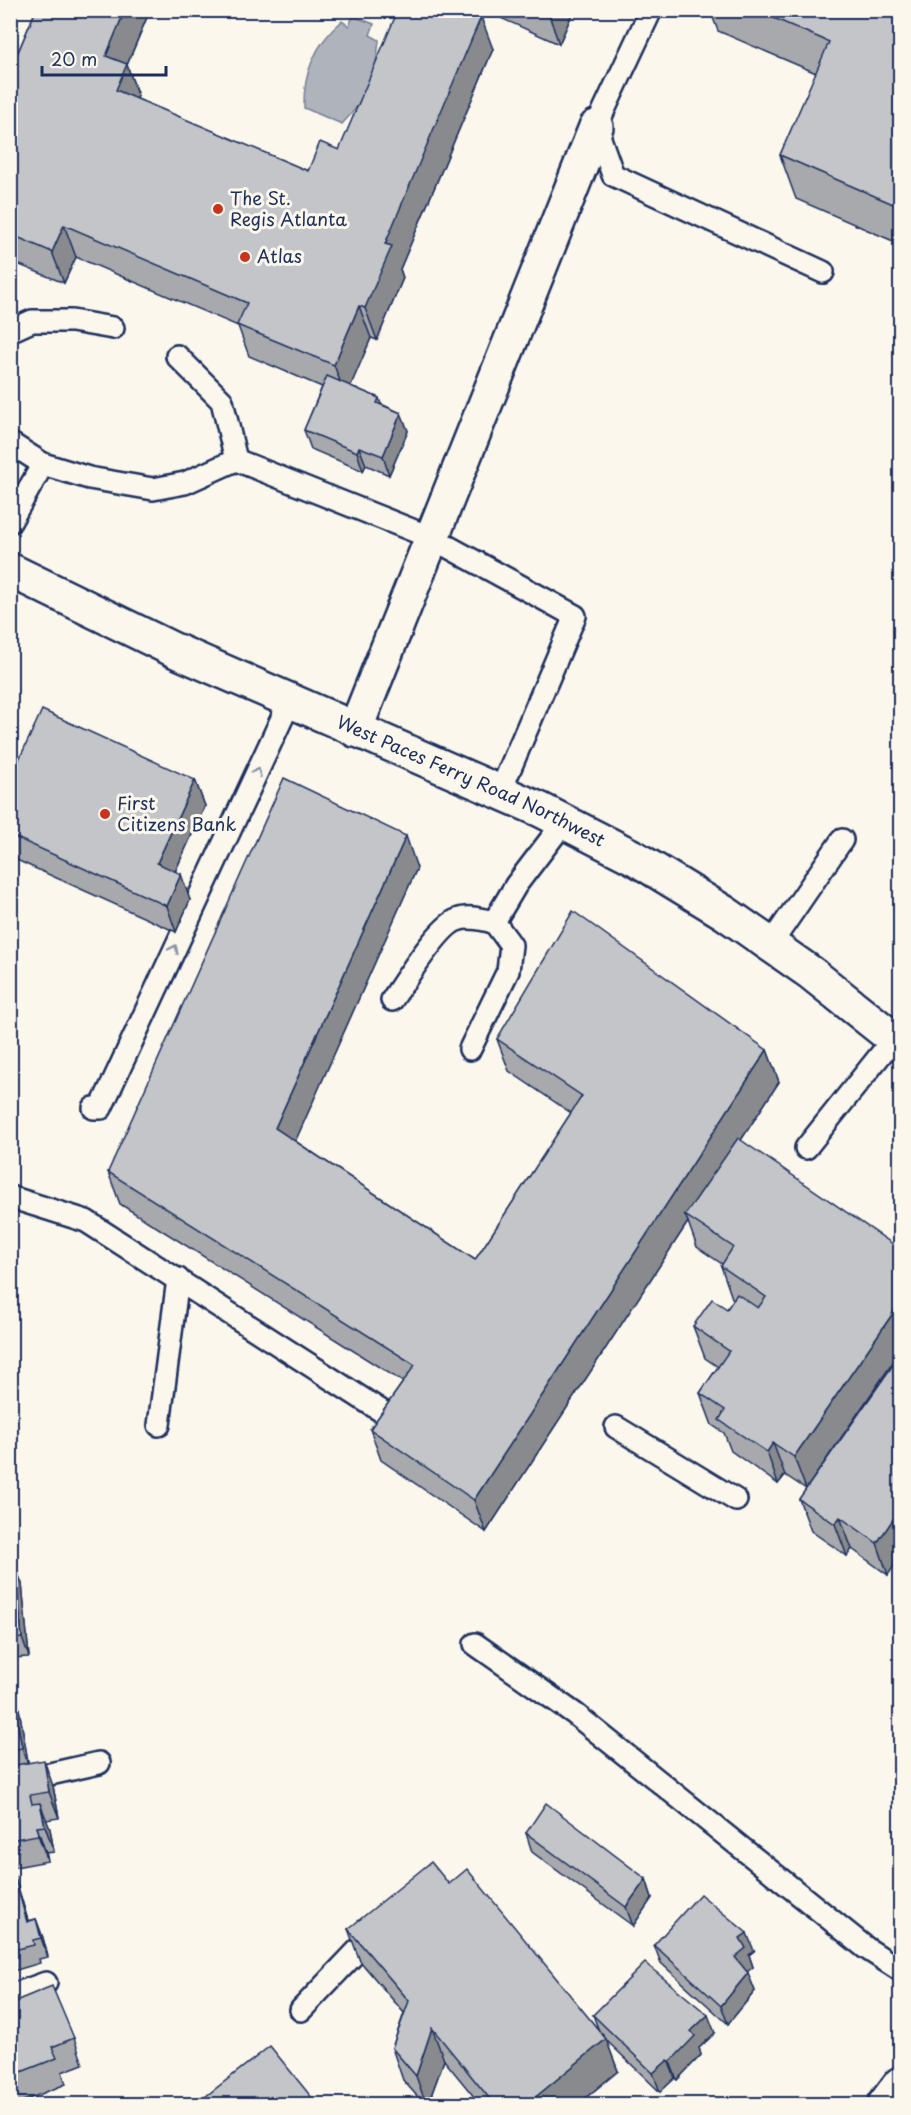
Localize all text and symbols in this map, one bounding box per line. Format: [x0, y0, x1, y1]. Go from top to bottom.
scale bar [42, 39, 166, 77]
text: 20 m [51, 45, 97, 72]
place label: The St. Regis Atlanta [230, 184, 347, 232]
marker: The St. Regis Atlanta [211, 202, 225, 216]
place label: Atlas [257, 242, 302, 269]
marker: Atlas [238, 250, 252, 264]
street label: West Paces Ferry Road Northwest [333, 708, 610, 853]
one-way arrow [249, 767, 261, 778]
place label: First Citizens Bank [117, 789, 236, 837]
marker: First Citizens Bank [98, 807, 112, 821]
one-way arrow [167, 944, 179, 955]

